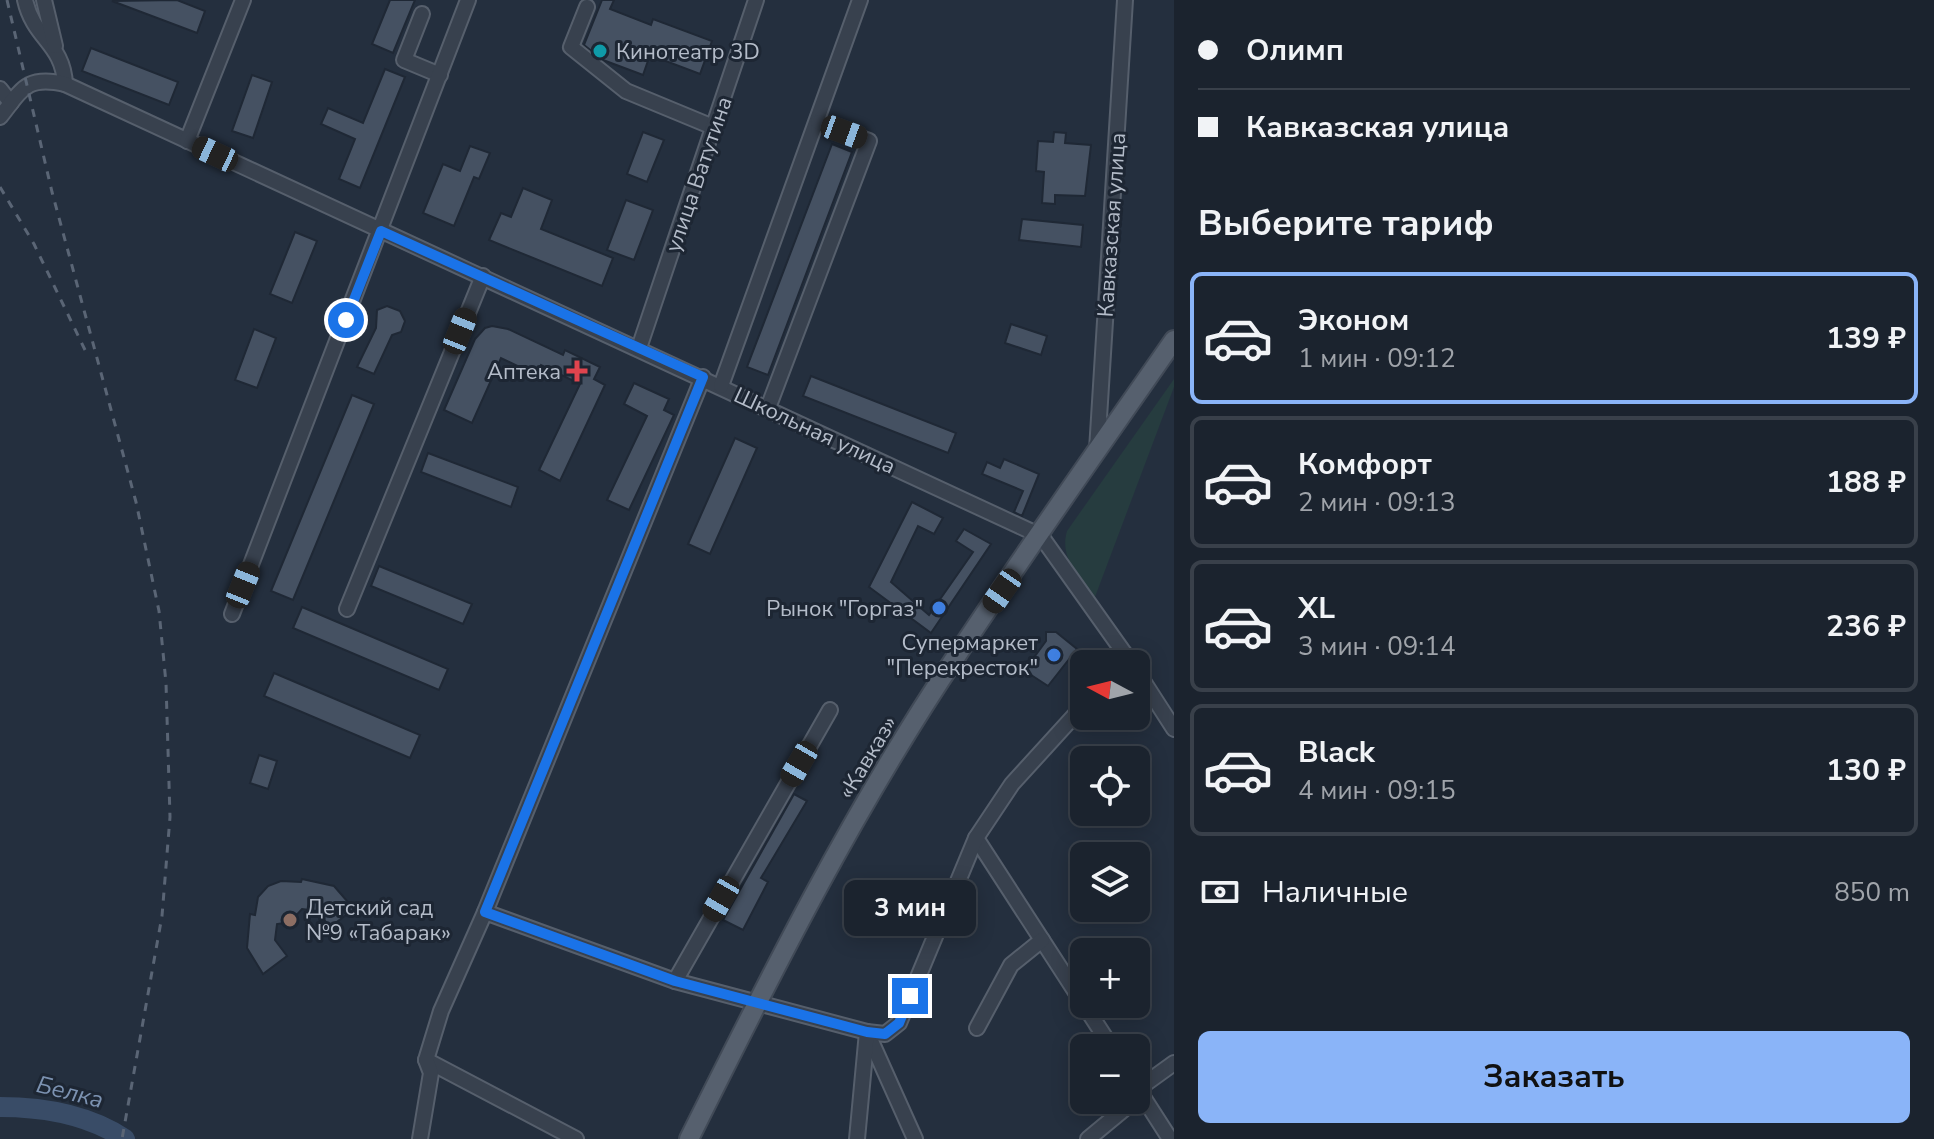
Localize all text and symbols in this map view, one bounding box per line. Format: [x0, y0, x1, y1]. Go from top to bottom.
text: Олимп [1246, 30, 1344, 71]
place label: Кинотеатр 3D [616, 37, 760, 67]
marker: Кинотеатр 3D [591, 42, 609, 60]
street label: улица Ватутина [658, 93, 740, 256]
text: Кавказская улица [1246, 107, 1509, 148]
car [817, 113, 871, 151]
street label: Кавказская улица [1091, 132, 1133, 318]
car [188, 133, 242, 175]
text: Выберите тариф [1198, 199, 1494, 248]
text: Эконом [1298, 300, 1409, 341]
route start [328, 302, 364, 338]
icon: car [1202, 302, 1274, 374]
car [440, 304, 480, 358]
text: 139 ₽ [1826, 318, 1906, 359]
text: 1 мин · 09:12 [1298, 341, 1455, 376]
place label: Аптека [487, 357, 561, 387]
marker: Аптека [568, 362, 586, 380]
street label: Школьная улица [729, 380, 900, 481]
text: Комфорт [1298, 444, 1432, 485]
icon: car [1202, 446, 1274, 518]
text: 188 ₽ [1826, 462, 1906, 503]
text: 2 мин · 09:13 [1298, 485, 1455, 520]
car [223, 558, 263, 612]
car [978, 564, 1026, 618]
text: XL [1298, 588, 1335, 629]
icon: car [1202, 590, 1274, 662]
place label: Рынок "Горгаз" [766, 594, 923, 624]
marker: Рынок "Горгаз" [930, 599, 948, 617]
text: 236 ₽ [1826, 606, 1906, 647]
place label: Супермаркет "Перекресток" [887, 628, 1038, 683]
text: 3 мин · 09:14 [1298, 629, 1455, 664]
marker: Супермаркет "Перекресток" [1045, 646, 1063, 664]
north arrow [1070, 650, 1150, 730]
map controls [1070, 650, 1150, 1114]
street label: «Кавказ» [831, 710, 904, 805]
text: Black [1298, 732, 1375, 773]
icon: car [1202, 734, 1274, 806]
car [777, 737, 821, 791]
button: locate [1070, 746, 1150, 826]
text: 130 ₽ [1826, 750, 1906, 791]
text: 4 мин · 09:15 [1298, 773, 1455, 808]
button: layers [1070, 842, 1150, 922]
icon: cash [1198, 870, 1242, 914]
car [699, 872, 743, 926]
text: Наличные [1262, 872, 1408, 913]
text: 850 m [1834, 875, 1910, 910]
callout: 3 мин [844, 880, 976, 936]
text: 3 мин [874, 890, 946, 925]
place label: Детский сад №9 «Табарак» [306, 893, 451, 948]
marker: Детский сад №9 «Табарак» [281, 911, 299, 929]
button: + [1070, 938, 1150, 1018]
route end [892, 978, 928, 1014]
button: Заказать [1198, 1031, 1910, 1123]
button: − [1070, 1034, 1150, 1114]
water label: Белка [33, 1068, 107, 1116]

